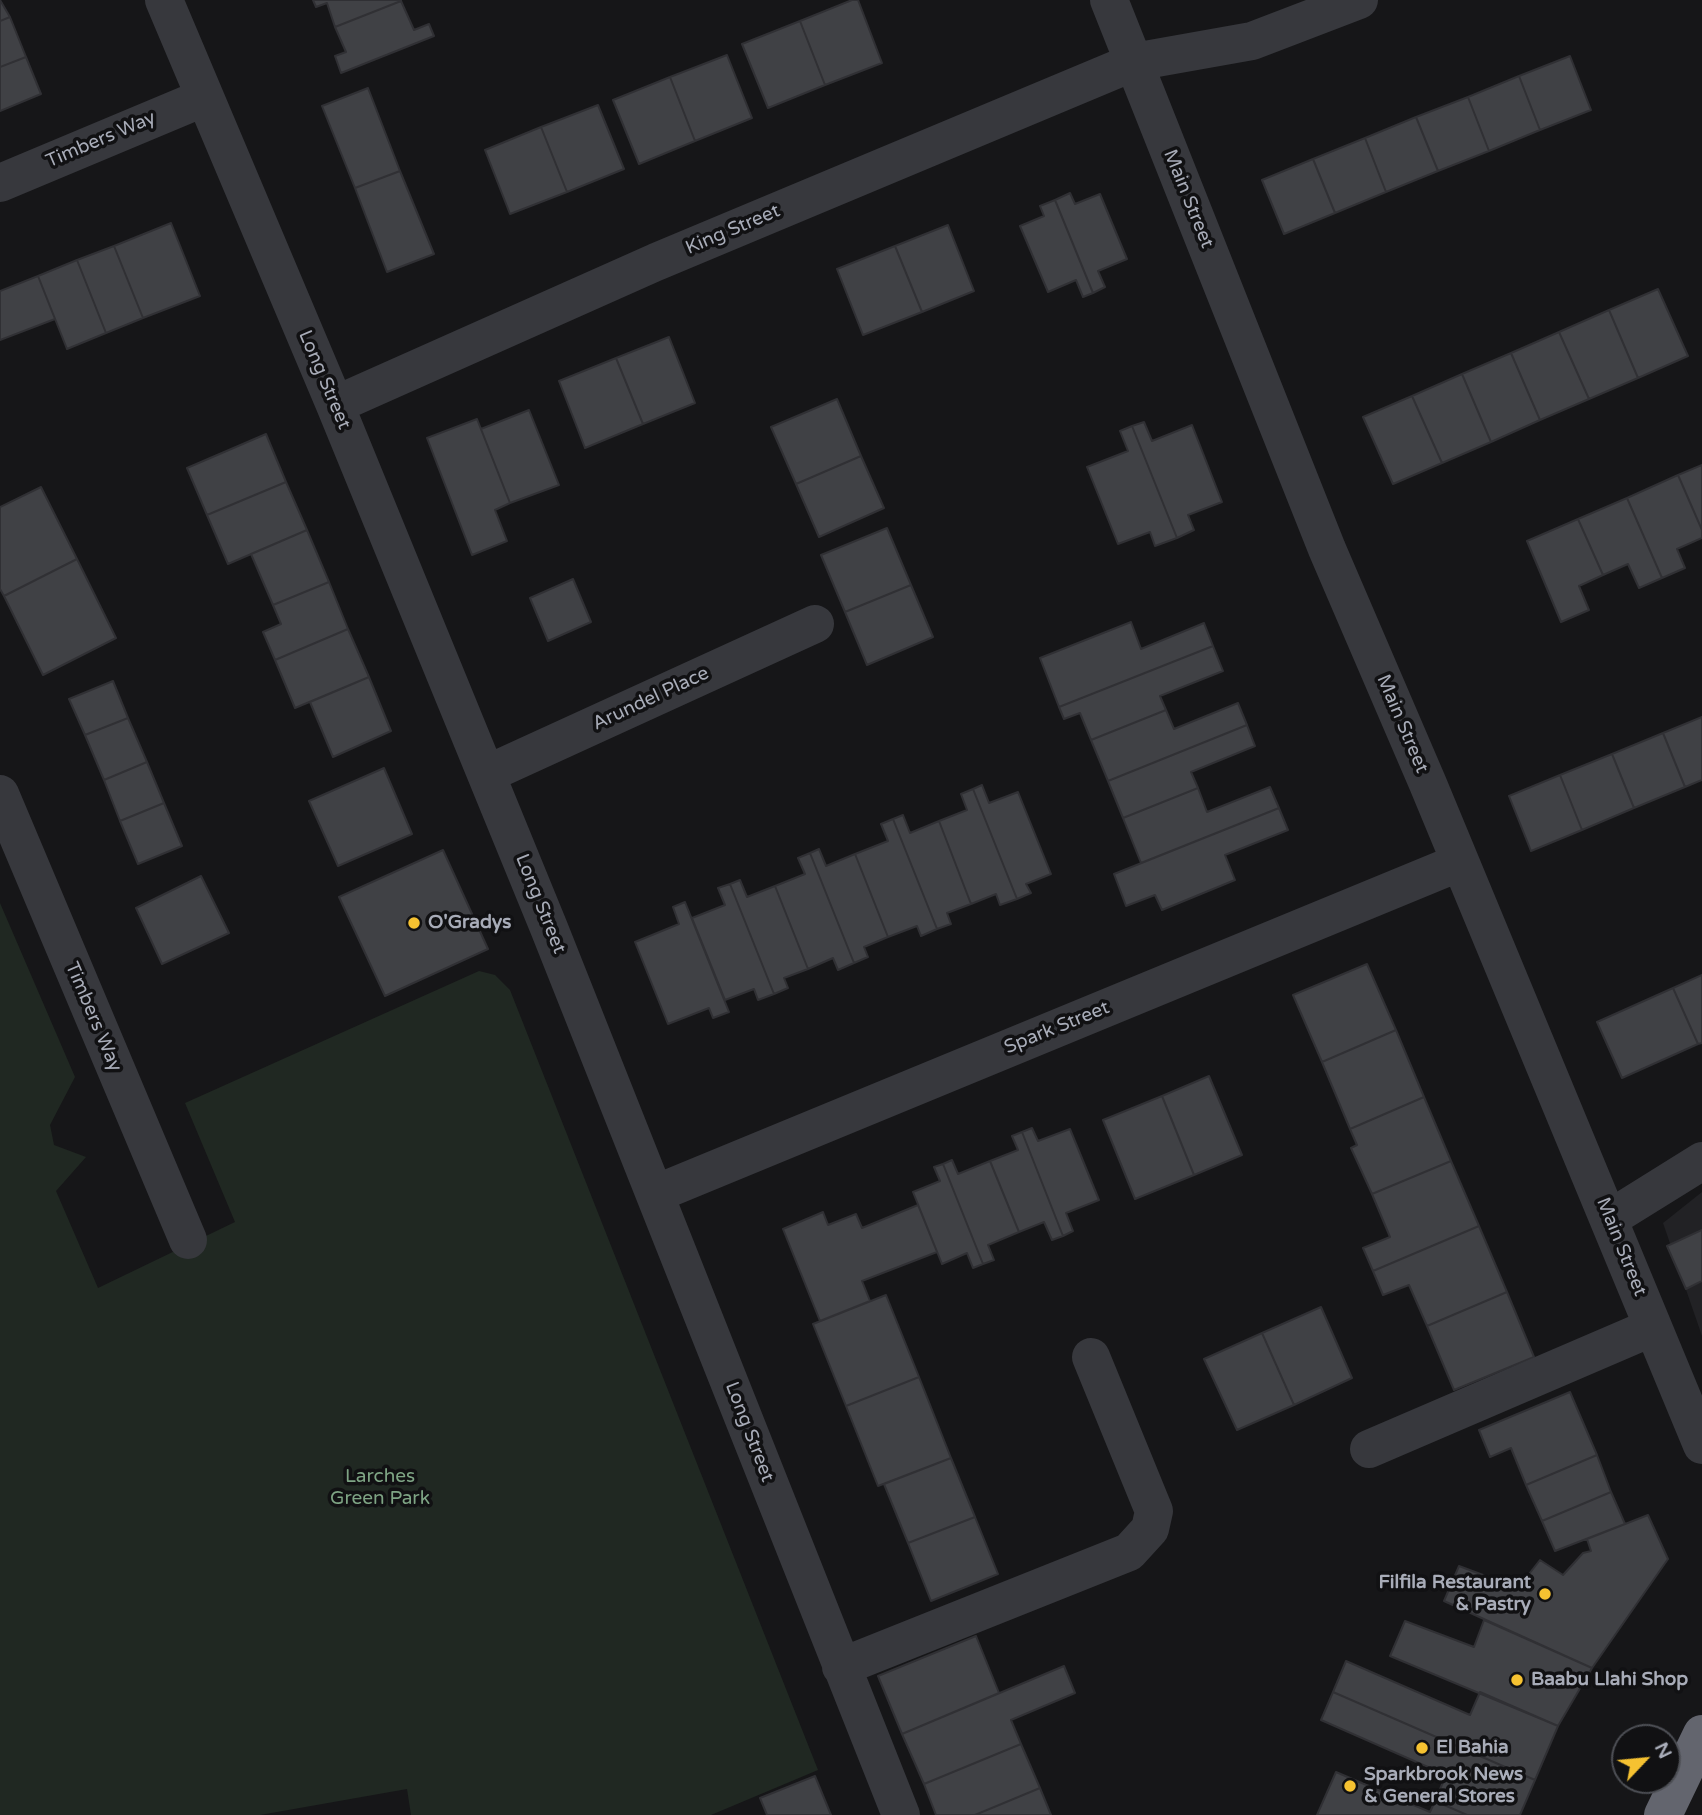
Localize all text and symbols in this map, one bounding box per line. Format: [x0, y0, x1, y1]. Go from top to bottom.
street label: Timbers Way [43, 107, 159, 173]
street label: Main Street [1158, 146, 1218, 252]
street label: King Street [682, 200, 784, 260]
street label: Long Street [293, 327, 355, 433]
street label: Arundel Place [589, 662, 713, 736]
street label: Main Street [1371, 671, 1433, 777]
street label: Long Street [510, 851, 570, 957]
place label: O'Gradys [428, 912, 511, 934]
marker: O'Gradys [406, 915, 422, 931]
street label: Timbers Way [60, 959, 126, 1075]
street label: Spark Street [1001, 997, 1113, 1059]
street label: Main Street [1591, 1194, 1651, 1300]
street label: Long Street [719, 1379, 779, 1485]
park label: Larches Green Park [330, 1466, 430, 1510]
place label: Filfila Restaurant & Pastry [1378, 1572, 1531, 1616]
marker: Filfila Restaurant & Pastry [1537, 1586, 1553, 1602]
place label: Baabu Llahi Shop [1531, 1669, 1688, 1691]
marker: Baabu Llahi Shop [1509, 1672, 1525, 1688]
north arrow [1611, 1724, 1681, 1794]
place label: El Bahia [1436, 1737, 1509, 1759]
text: N [1650, 1739, 1676, 1762]
marker: El Bahia [1414, 1740, 1430, 1756]
place label: Sparkbrook News & General Stores [1364, 1764, 1523, 1808]
marker: Sparkbrook News & General Stores [1342, 1778, 1358, 1794]

